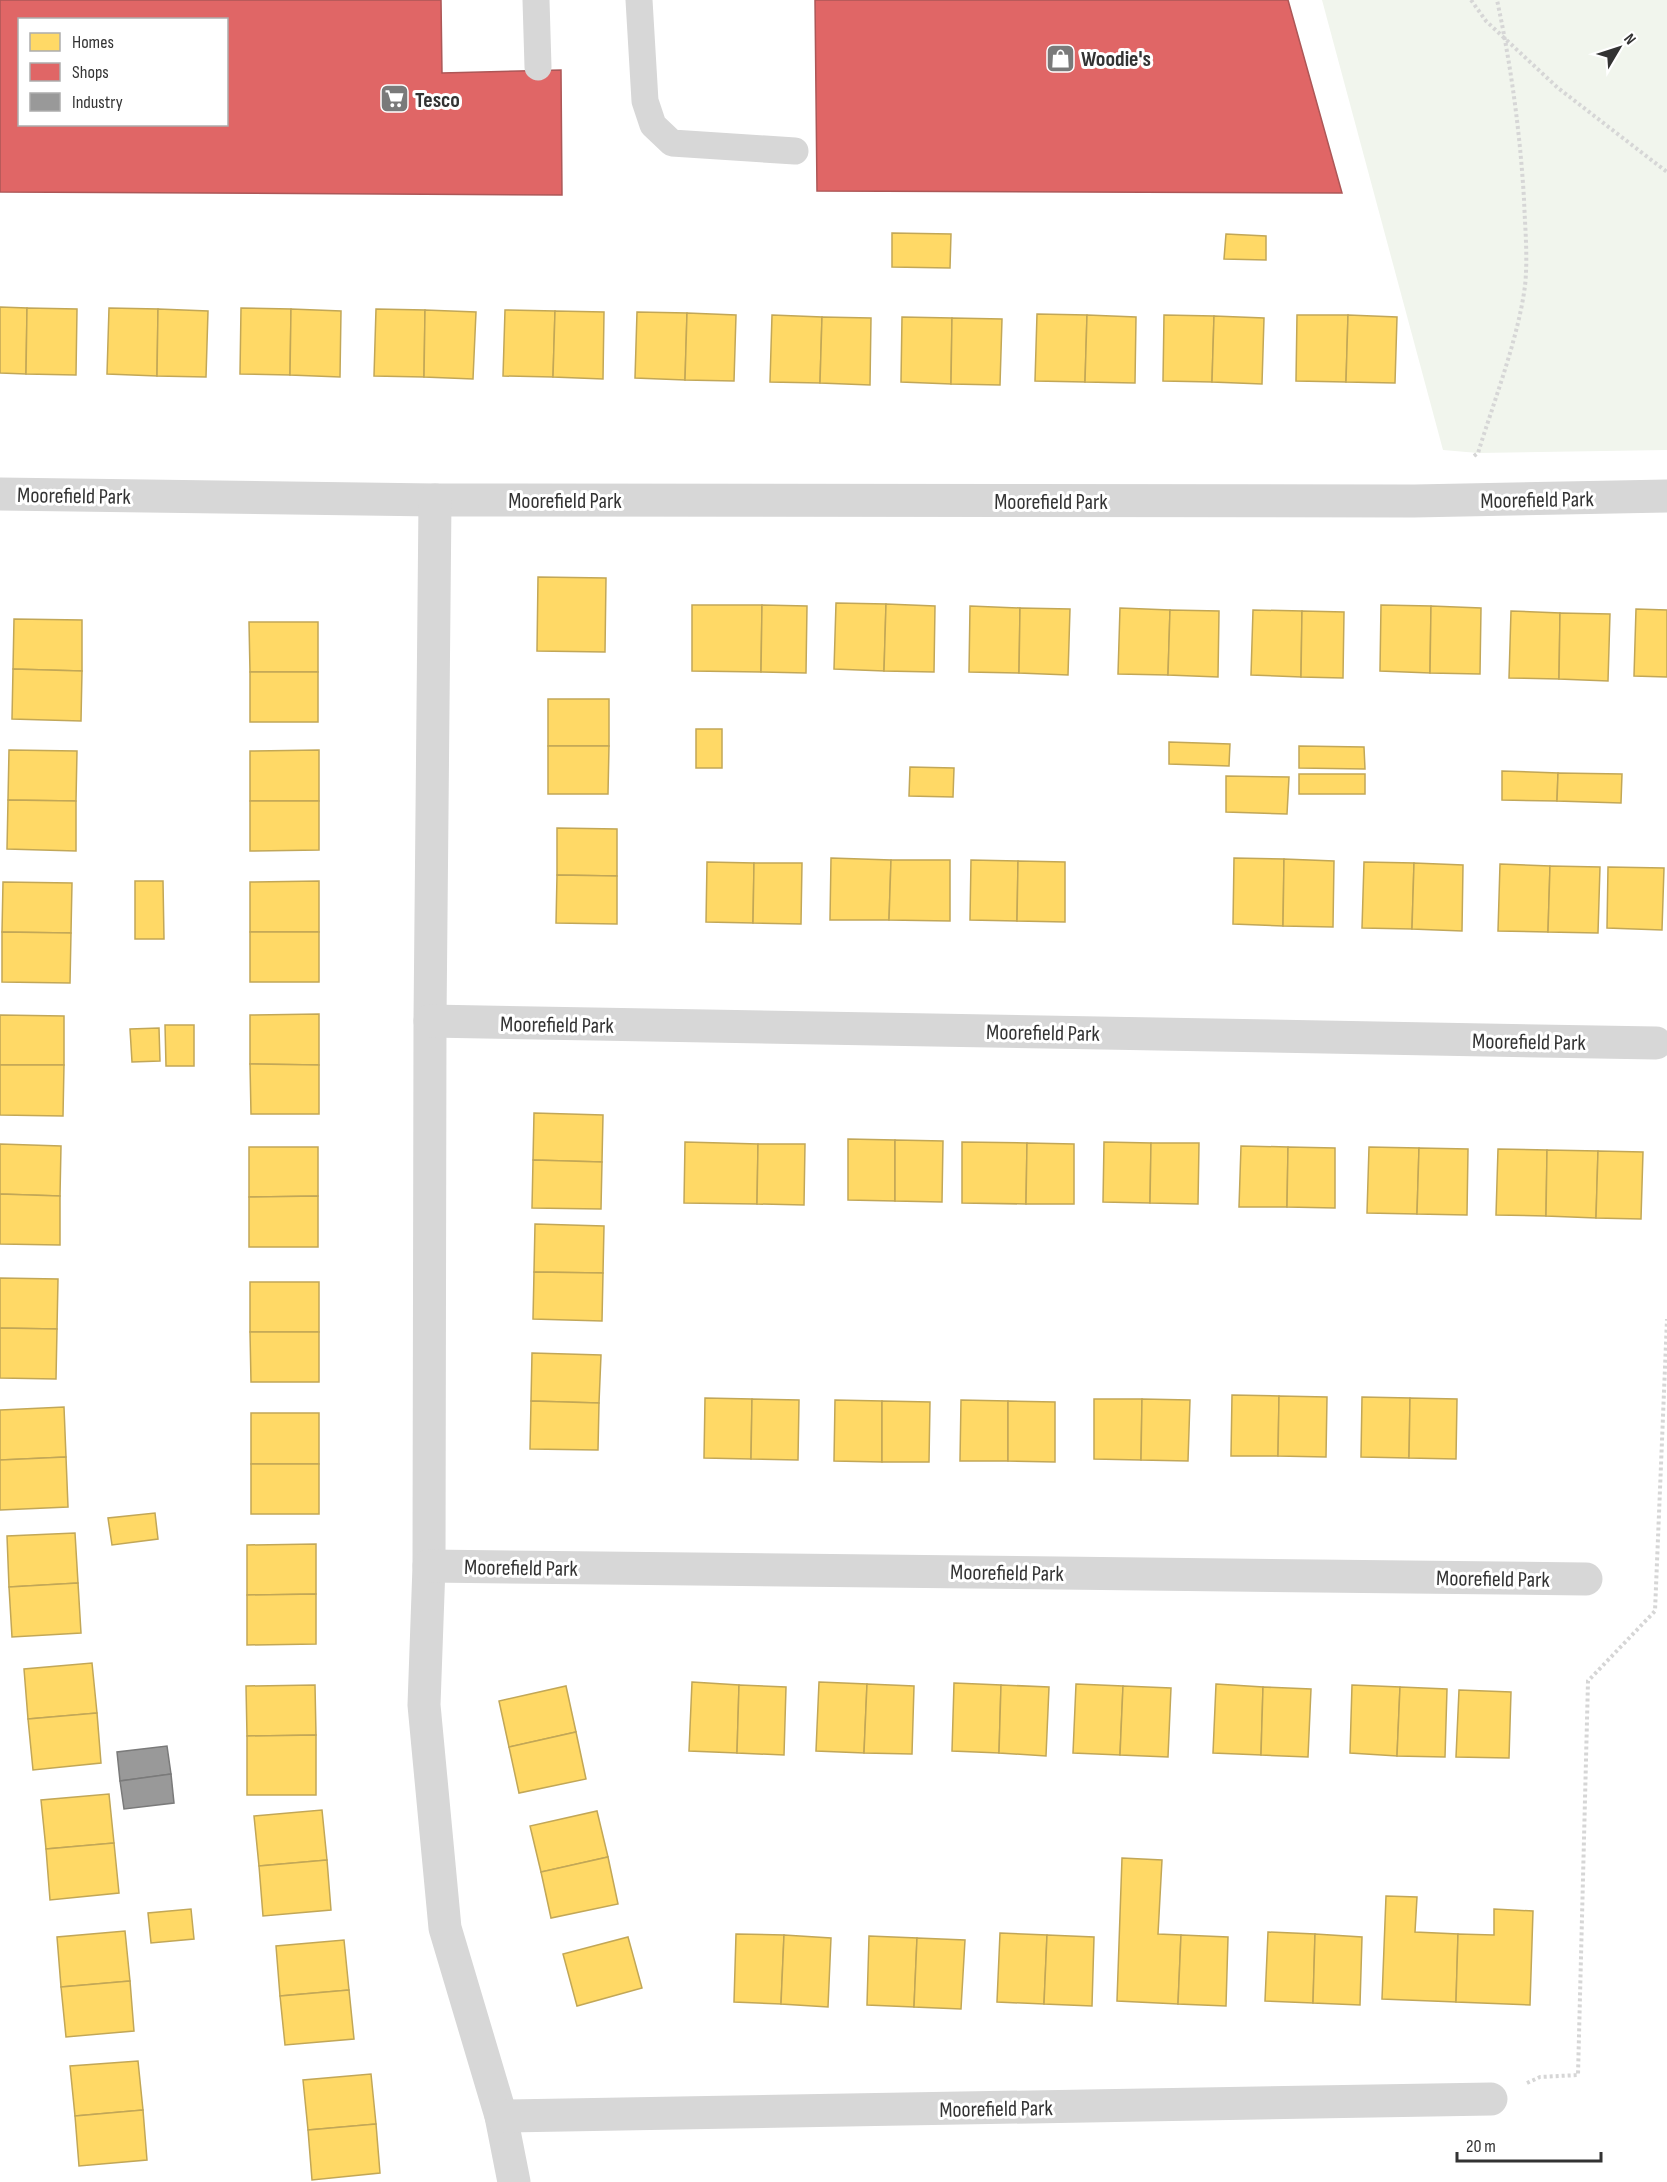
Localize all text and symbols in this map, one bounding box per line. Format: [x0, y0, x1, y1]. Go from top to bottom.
legend [18, 18, 228, 126]
north arrow [1589, 18, 1649, 78]
text: N [1619, 30, 1640, 49]
text: Homes [72, 32, 114, 53]
shop icon: Woodie's [1044, 42, 1076, 74]
place label: Woodie's [1081, 46, 1151, 73]
text: Shops [72, 62, 109, 83]
supermarket icon: Tesco [378, 83, 410, 115]
place label: Tesco [415, 87, 460, 114]
text: Industry [72, 92, 123, 113]
street label: Moorefield Park [17, 482, 132, 511]
street label: Moorefield Park [1480, 486, 1595, 515]
street label: Moorefield Park [508, 488, 622, 515]
street label: Moorefield Park [994, 489, 1108, 516]
street label: Moorefield Park [500, 1011, 615, 1040]
street label: Moorefield Park [986, 1019, 1101, 1048]
street label: Moorefield Park [1472, 1028, 1587, 1057]
street label: Moorefield Park [464, 1554, 579, 1583]
street label: Moorefield Park [950, 1559, 1065, 1588]
street label: Moorefield Park [1436, 1565, 1551, 1594]
street label: Moorefield Park [939, 2095, 1054, 2124]
scale bar [1457, 2125, 1601, 2163]
text: 20 m [1466, 2136, 1496, 2157]

